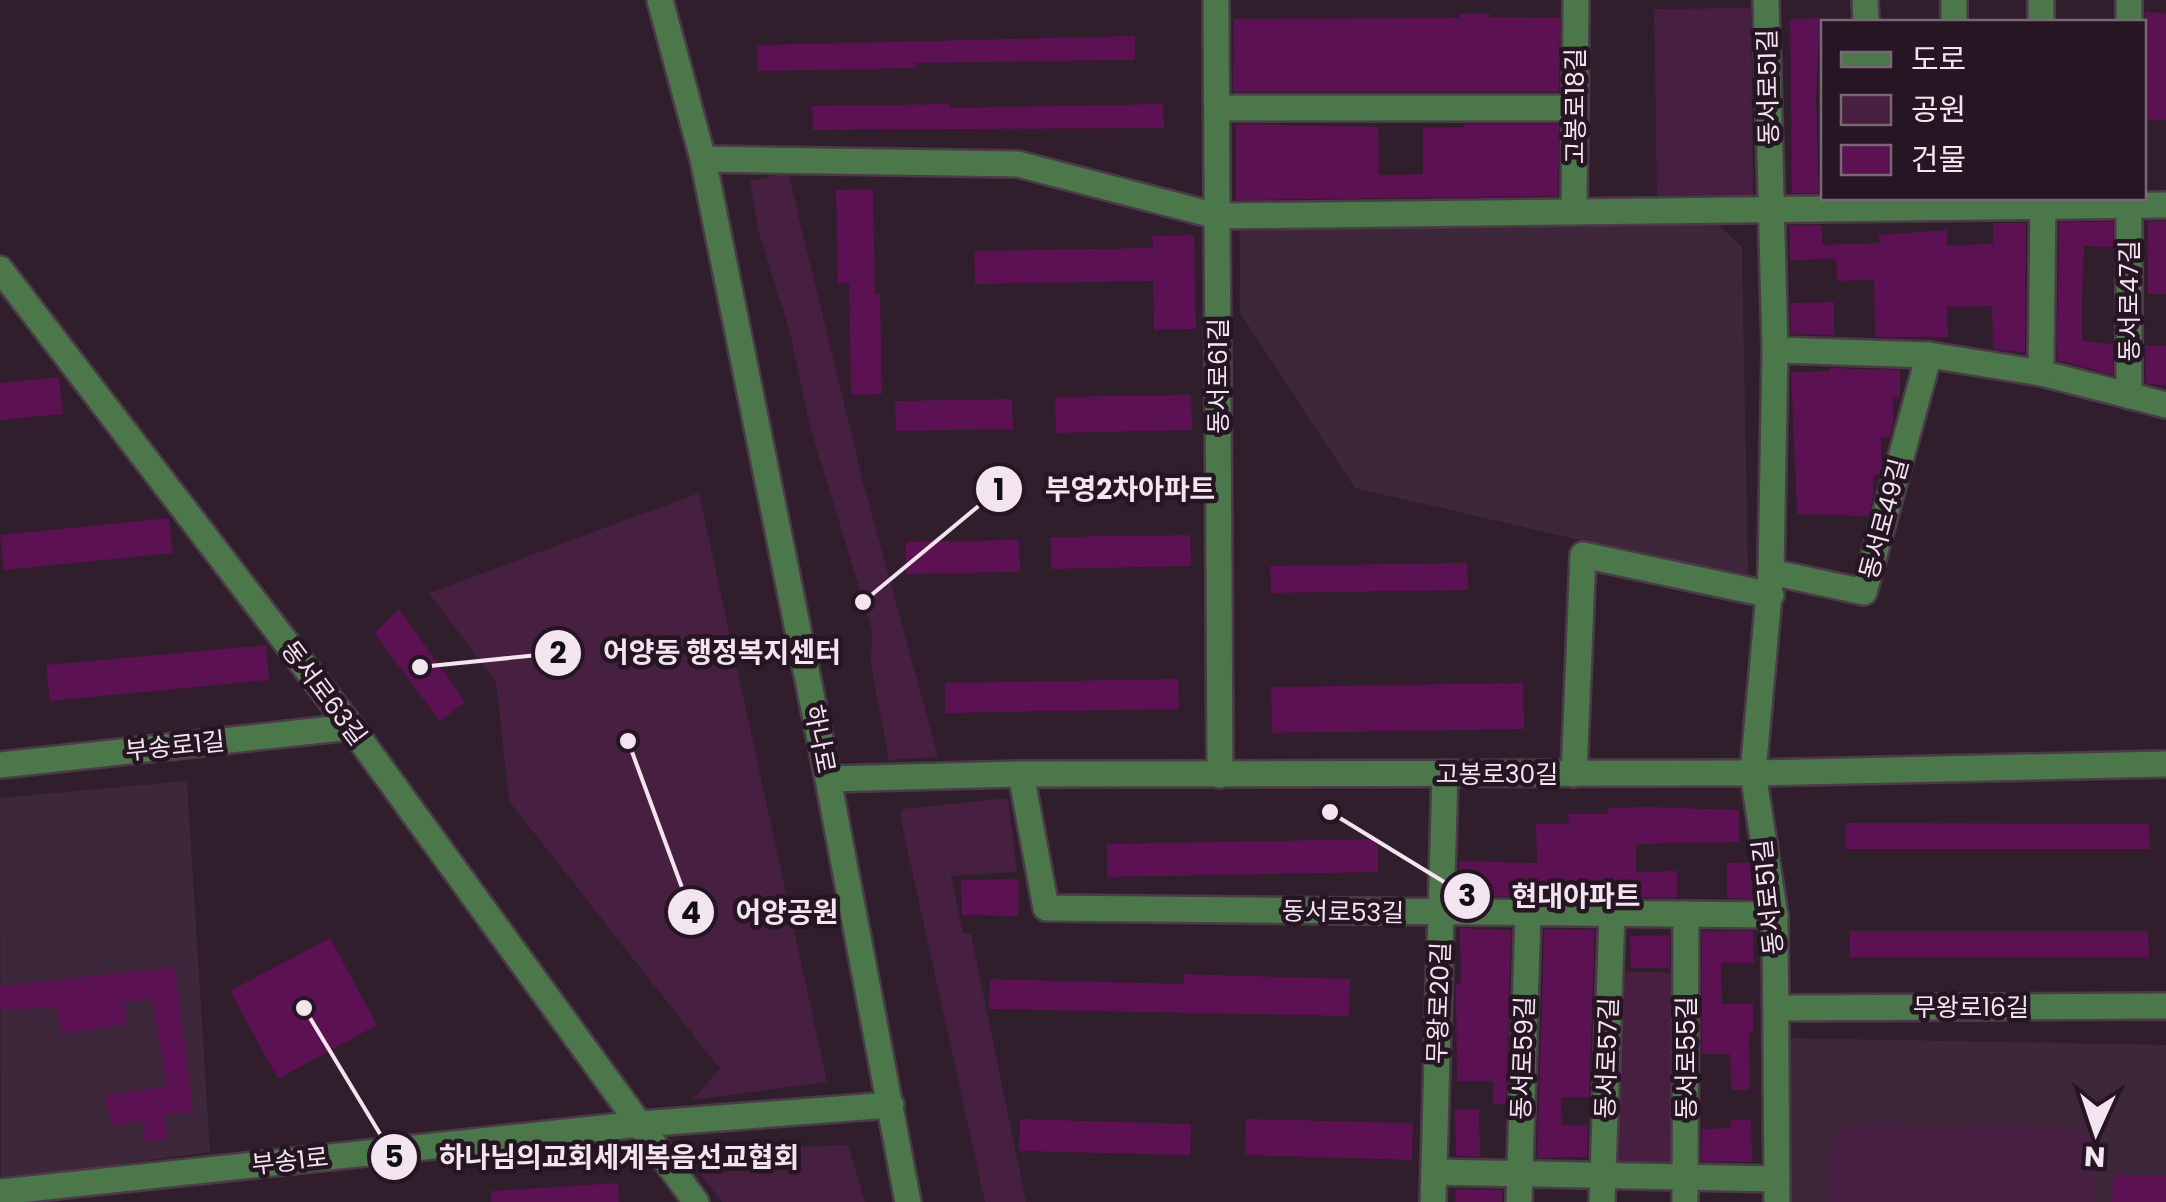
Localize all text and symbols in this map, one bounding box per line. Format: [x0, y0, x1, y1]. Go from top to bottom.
legend [1821, 20, 2146, 200]
street label: 동서로51길 [1749, 29, 1787, 145]
text: 도로 [1911, 38, 1966, 81]
street label: 고봉로18길 [1558, 48, 1593, 164]
text: 공원 [1911, 88, 1966, 131]
text: 건물 [1911, 138, 1966, 181]
street label: 동서로47길 [2112, 240, 2147, 362]
street label: 동서로61길 [1201, 318, 1236, 434]
street label: 동서로49길 [1851, 455, 1917, 583]
callout: 부영2차아파트 [974, 460, 1235, 518]
text: 1 [993, 468, 1005, 511]
text: 부영2차아파트 [1045, 470, 1215, 509]
callout: 어양동 행정복지센터 [533, 624, 861, 682]
text: 2 [549, 631, 567, 674]
text: 어양동 행정복지센터 [603, 633, 841, 672]
street label: 동서로63길 [273, 634, 375, 752]
street label: 하나로 [796, 702, 844, 776]
street label: 부송로1길 [123, 723, 227, 769]
street label: 고봉로30길 [1436, 757, 1558, 792]
street label: 동서로51길 [1745, 838, 1791, 956]
callout: 현대아파트 [1442, 867, 1660, 925]
text: 3 [1458, 874, 1476, 917]
text: 현대아파트 [1512, 877, 1640, 916]
callout: 어양공원 [666, 883, 859, 941]
text: 4 [681, 891, 701, 934]
text: 어양공원 [735, 893, 839, 932]
street label: 동서로53길 [1281, 893, 1405, 931]
street label: 무왕로20길 [1419, 941, 1459, 1065]
street label: 무왕로16길 [1913, 990, 2029, 1025]
street label: 동서로59길 [1503, 996, 1543, 1120]
street label: 동서로55길 [1669, 996, 1704, 1120]
street label: 동서로57길 [1587, 997, 1627, 1119]
north arrow [2046, 1082, 2146, 1182]
callout: 하나님의교회세계복음선교협회 [369, 1128, 819, 1186]
text: 5 [384, 1135, 404, 1178]
text: N [2083, 1136, 2106, 1176]
text: 하나님의교회세계복음선교협회 [439, 1138, 799, 1177]
street label: 부송1로 [250, 1140, 330, 1182]

